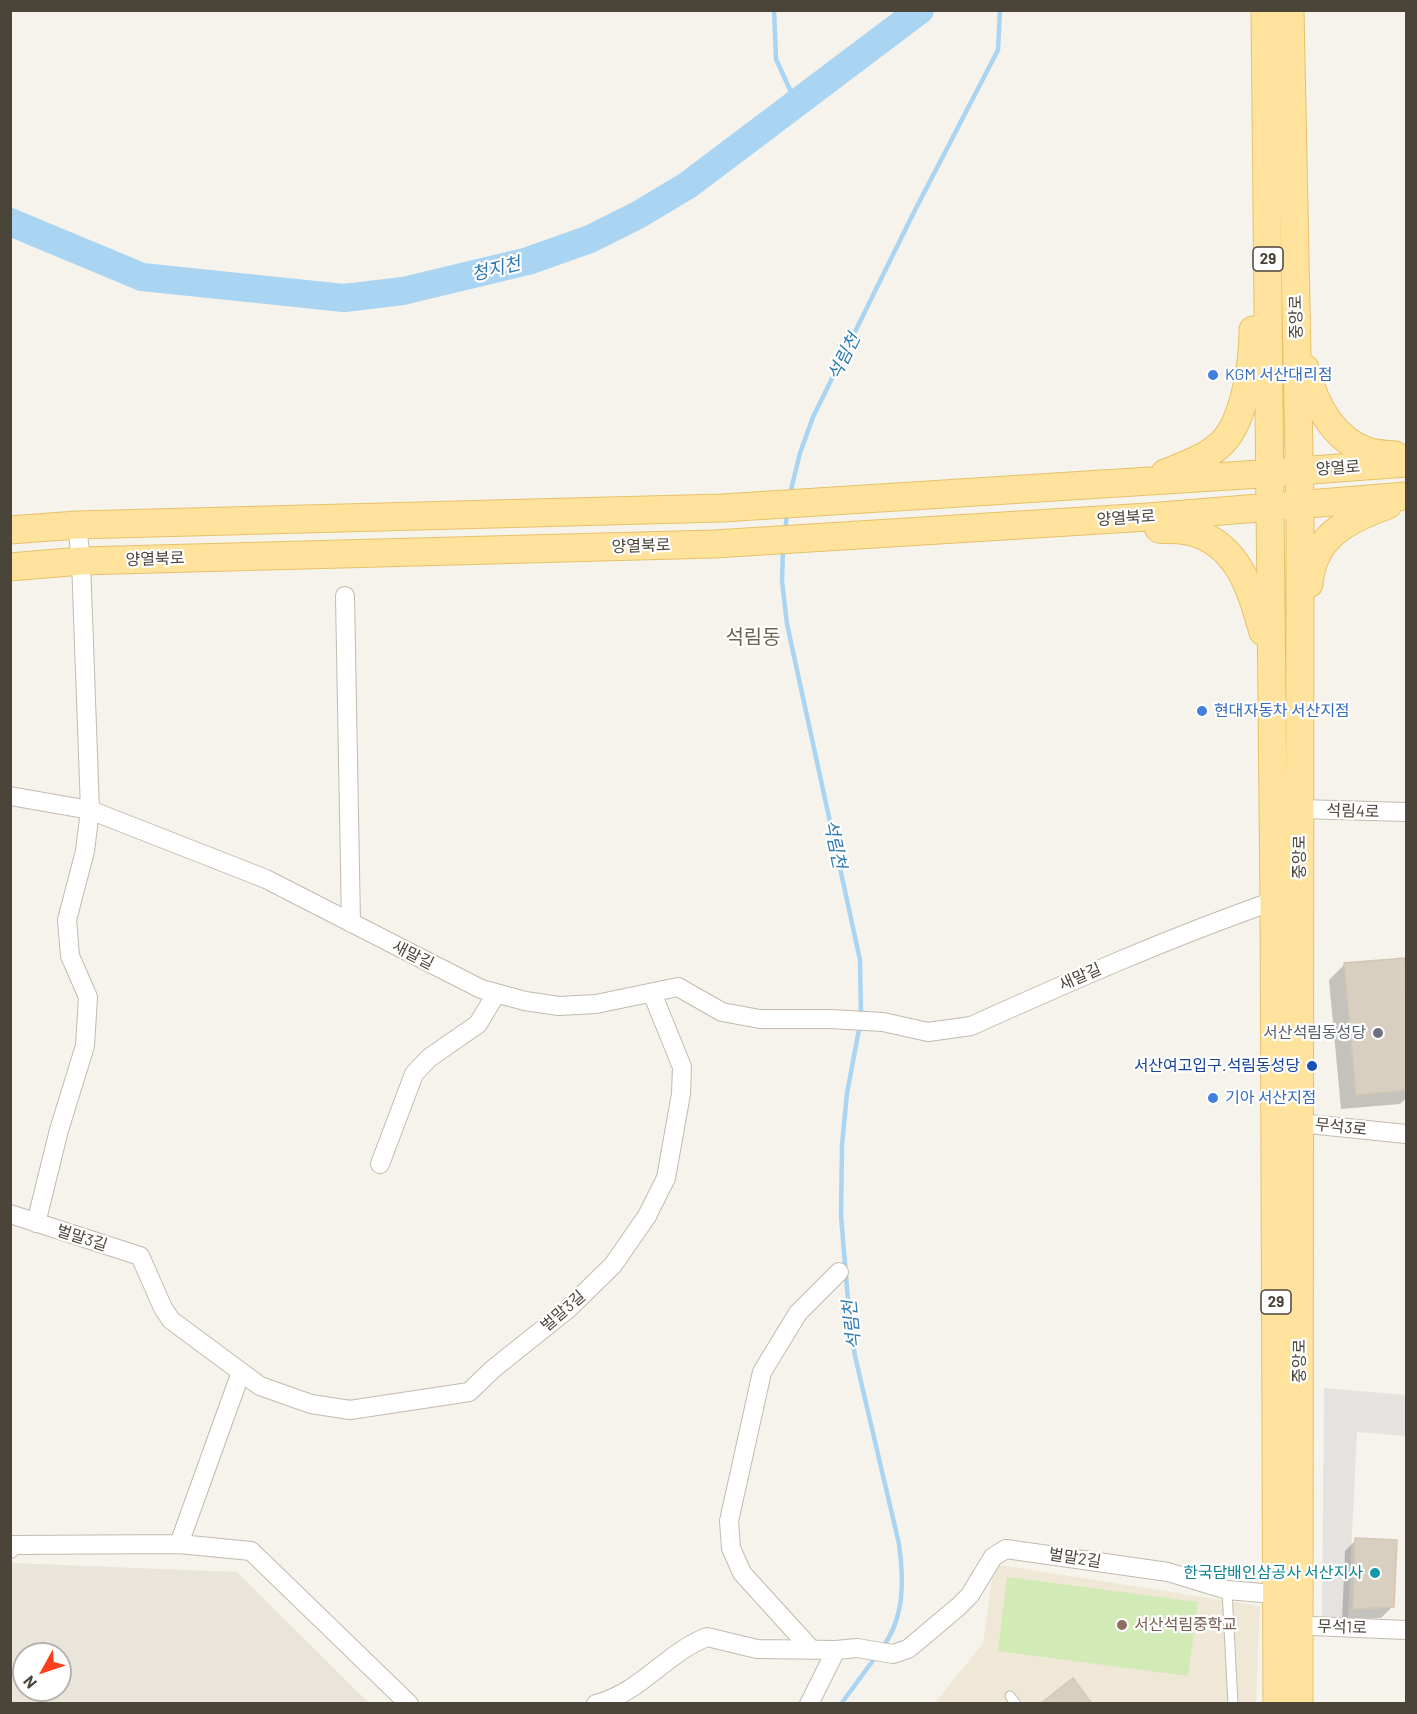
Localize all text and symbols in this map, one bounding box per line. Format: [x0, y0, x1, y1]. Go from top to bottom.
road number: 29 [1253, 247, 1283, 271]
water label: 청지천 [469, 253, 523, 285]
street label: 중앙로 [1286, 295, 1306, 339]
water label: 석림천 [823, 330, 865, 384]
place label: KGM 서산대리점 [1225, 365, 1333, 385]
marker: KGM 서산대리점 [1206, 368, 1220, 382]
street label: 양열로 [1315, 457, 1361, 479]
street label: 양열북로 [1096, 506, 1156, 530]
street label: 양열북로 [611, 535, 671, 557]
street label: 양열북로 [125, 548, 185, 570]
district label: 석림동 [725, 625, 781, 649]
place label: 현대자동차 서산지점 [1214, 701, 1350, 721]
marker: 현대자동차 서산지점 [1195, 704, 1209, 718]
street label: 석림4로 [1326, 800, 1380, 822]
water label: 석림천 [819, 817, 851, 871]
street label: 중앙로 [1290, 835, 1310, 879]
street label: 새말길 [389, 936, 437, 974]
street label: 새말길 [1056, 959, 1104, 995]
place label: 서산석림동성당 [1263, 1023, 1366, 1043]
marker: 서산석림동성당 [1371, 1026, 1385, 1040]
place label: 서산여고입구.석림동성당 [1134, 1056, 1300, 1076]
marker: 서산여고입구.석림동성당 [1305, 1059, 1319, 1073]
place label: 기아 서산지점 [1225, 1088, 1317, 1108]
marker: 기아 서산지점 [1206, 1091, 1220, 1105]
street label: 무석3로 [1314, 1115, 1368, 1139]
street label: 벌말3길 [54, 1221, 110, 1255]
street label: 벌말3길 [537, 1287, 589, 1335]
road number: 29 [1261, 1290, 1291, 1314]
water label: 석림천 [839, 1299, 865, 1351]
street label: 중앙로 [1290, 1339, 1310, 1383]
street label: 벌말2길 [1047, 1544, 1103, 1572]
place label: 한국담배인삼공사 서산지사 [1183, 1563, 1363, 1583]
marker: 한국담배인삼공사 서산지사 [1368, 1566, 1382, 1580]
place label: 서산석림중학교 [1134, 1615, 1237, 1635]
street label: 무석1로 [1317, 1617, 1367, 1637]
marker: 서산석림중학교 [1115, 1618, 1129, 1632]
north arrow [12, 1642, 72, 1702]
text: N [19, 1672, 40, 1693]

